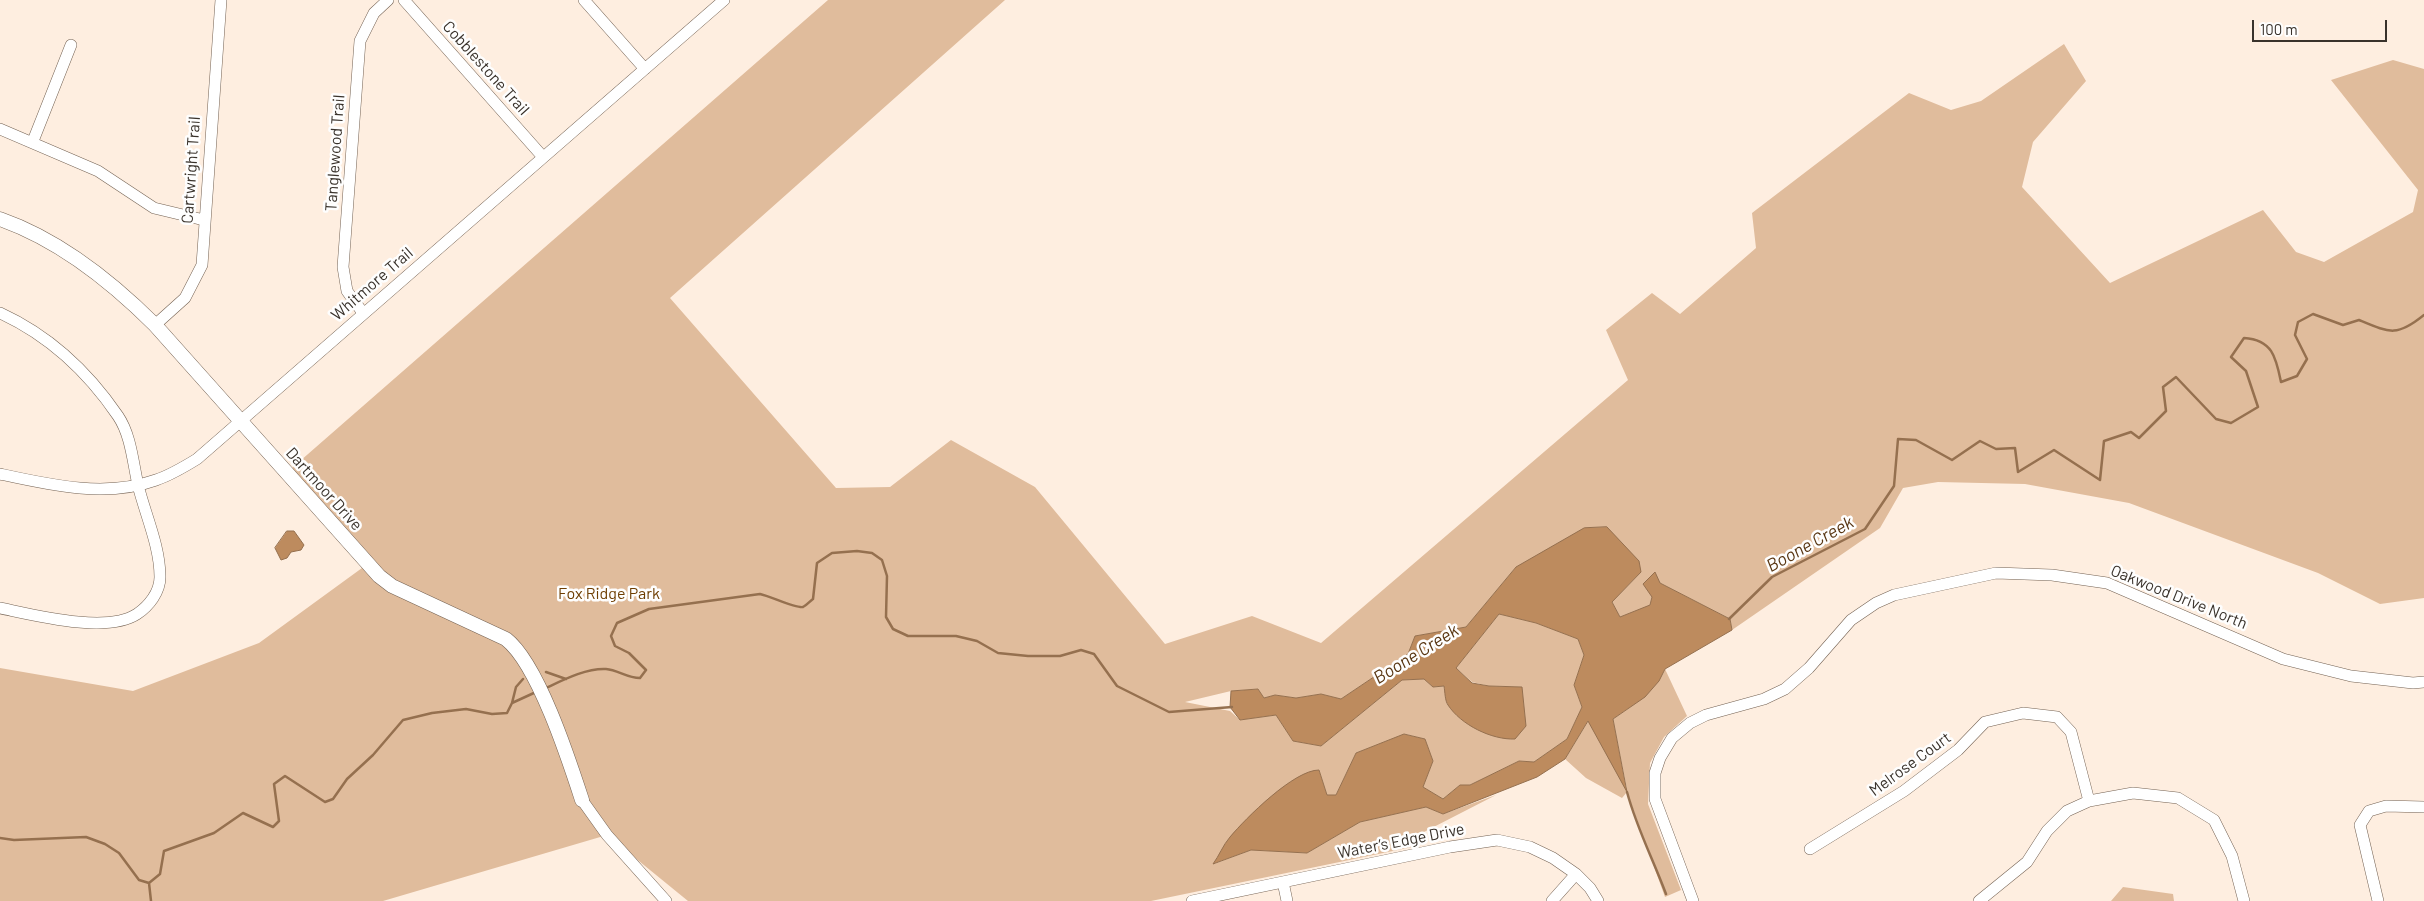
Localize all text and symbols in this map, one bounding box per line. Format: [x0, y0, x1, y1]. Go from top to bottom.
scale bar [2254, 10, 2389, 42]
street label: Cobblestone Trail [439, 17, 533, 119]
text: 100 m [2260, 20, 2298, 38]
street label: Tanglewood Trail [321, 94, 349, 212]
street label: Cartwright Trail [178, 116, 204, 224]
street label: Whitmore Trail [327, 243, 417, 325]
street label: Dartmoor Drive [282, 444, 366, 534]
water label: Boone Creek [1763, 511, 1857, 577]
street label: Oakwood Drive North [2108, 561, 2250, 633]
park label: Fox Ridge Park [558, 584, 660, 604]
water label: Boone Creek [1369, 619, 1463, 689]
street label: Melrose Court [1865, 728, 1955, 800]
street label: Water’s Edge Drive [1336, 819, 1466, 863]

